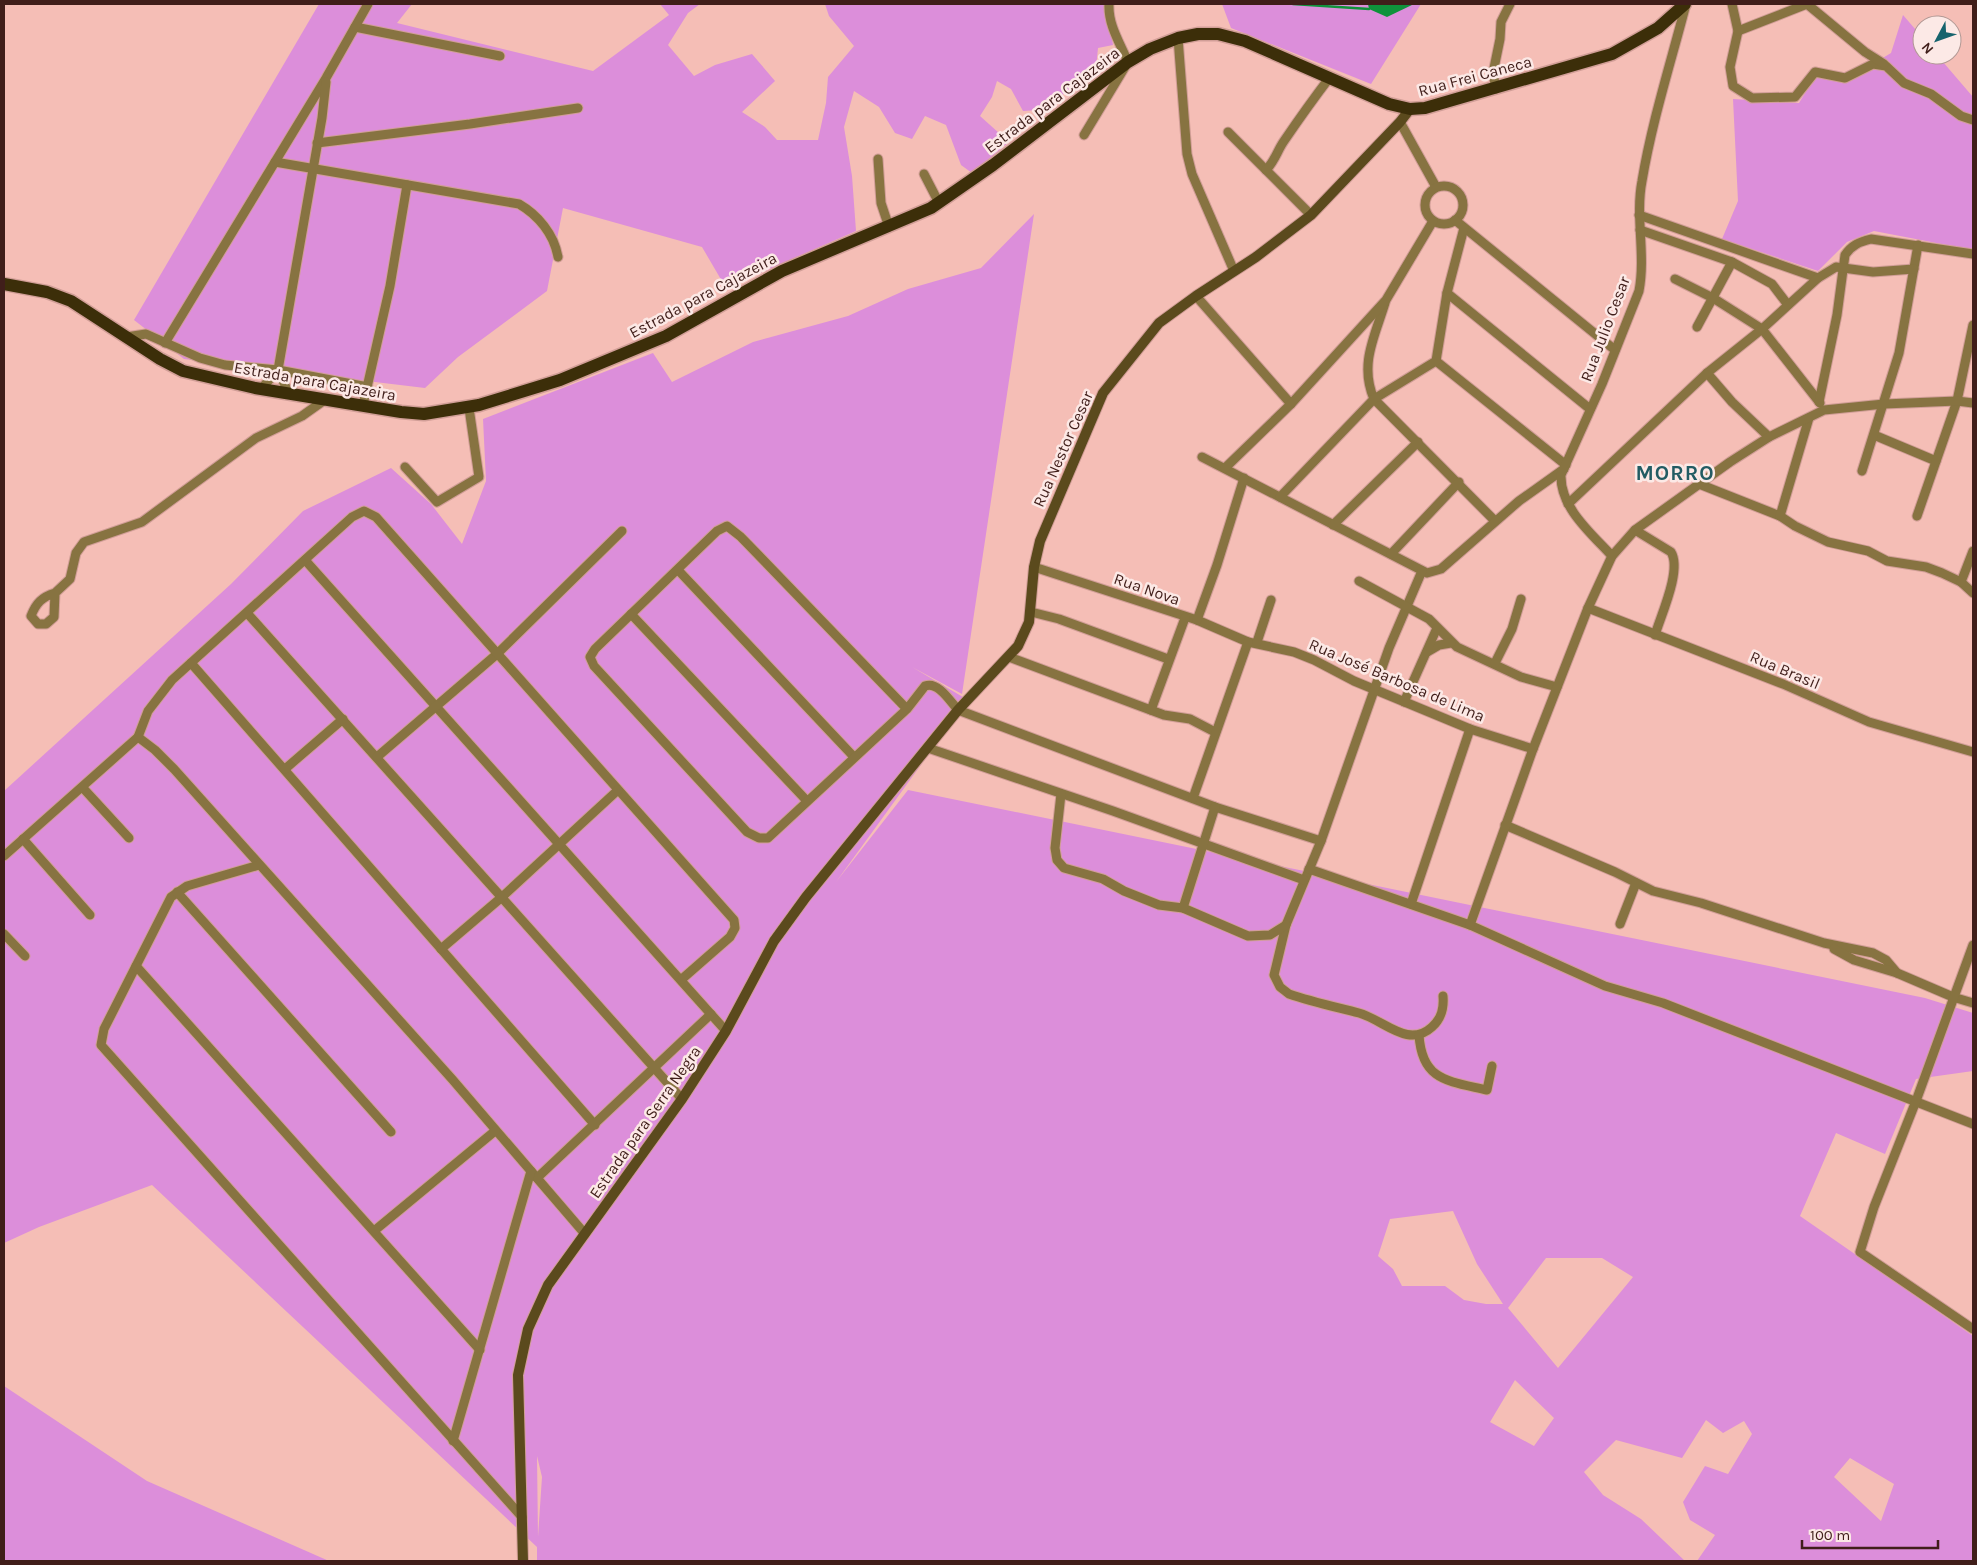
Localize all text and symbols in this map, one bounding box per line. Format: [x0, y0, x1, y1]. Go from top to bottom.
north arrow [1912, 15, 1962, 65]
text: N [1918, 39, 1937, 58]
street label: Estrada para Cajazeira [981, 43, 1123, 157]
street label: Rua Frei Caneca [1416, 52, 1534, 100]
street label: Estrada para Cajazeira [626, 248, 780, 342]
street label: Rua Julio Cesar [1576, 274, 1634, 384]
street label: Estrada para Cajazeira [232, 357, 398, 405]
street label: Rua Nestor Cesar [1029, 388, 1097, 510]
district label: MORRO [1635, 461, 1715, 485]
street label: Rua Nova [1111, 569, 1183, 609]
street label: Rua José Barbosa de Lima [1306, 634, 1488, 726]
street label: Rua Brasil [1747, 647, 1823, 693]
street label: Estrada para Serra Negra [585, 1042, 705, 1202]
scale bar [1802, 1518, 1938, 1550]
text: 100 m [1810, 1526, 1850, 1544]

